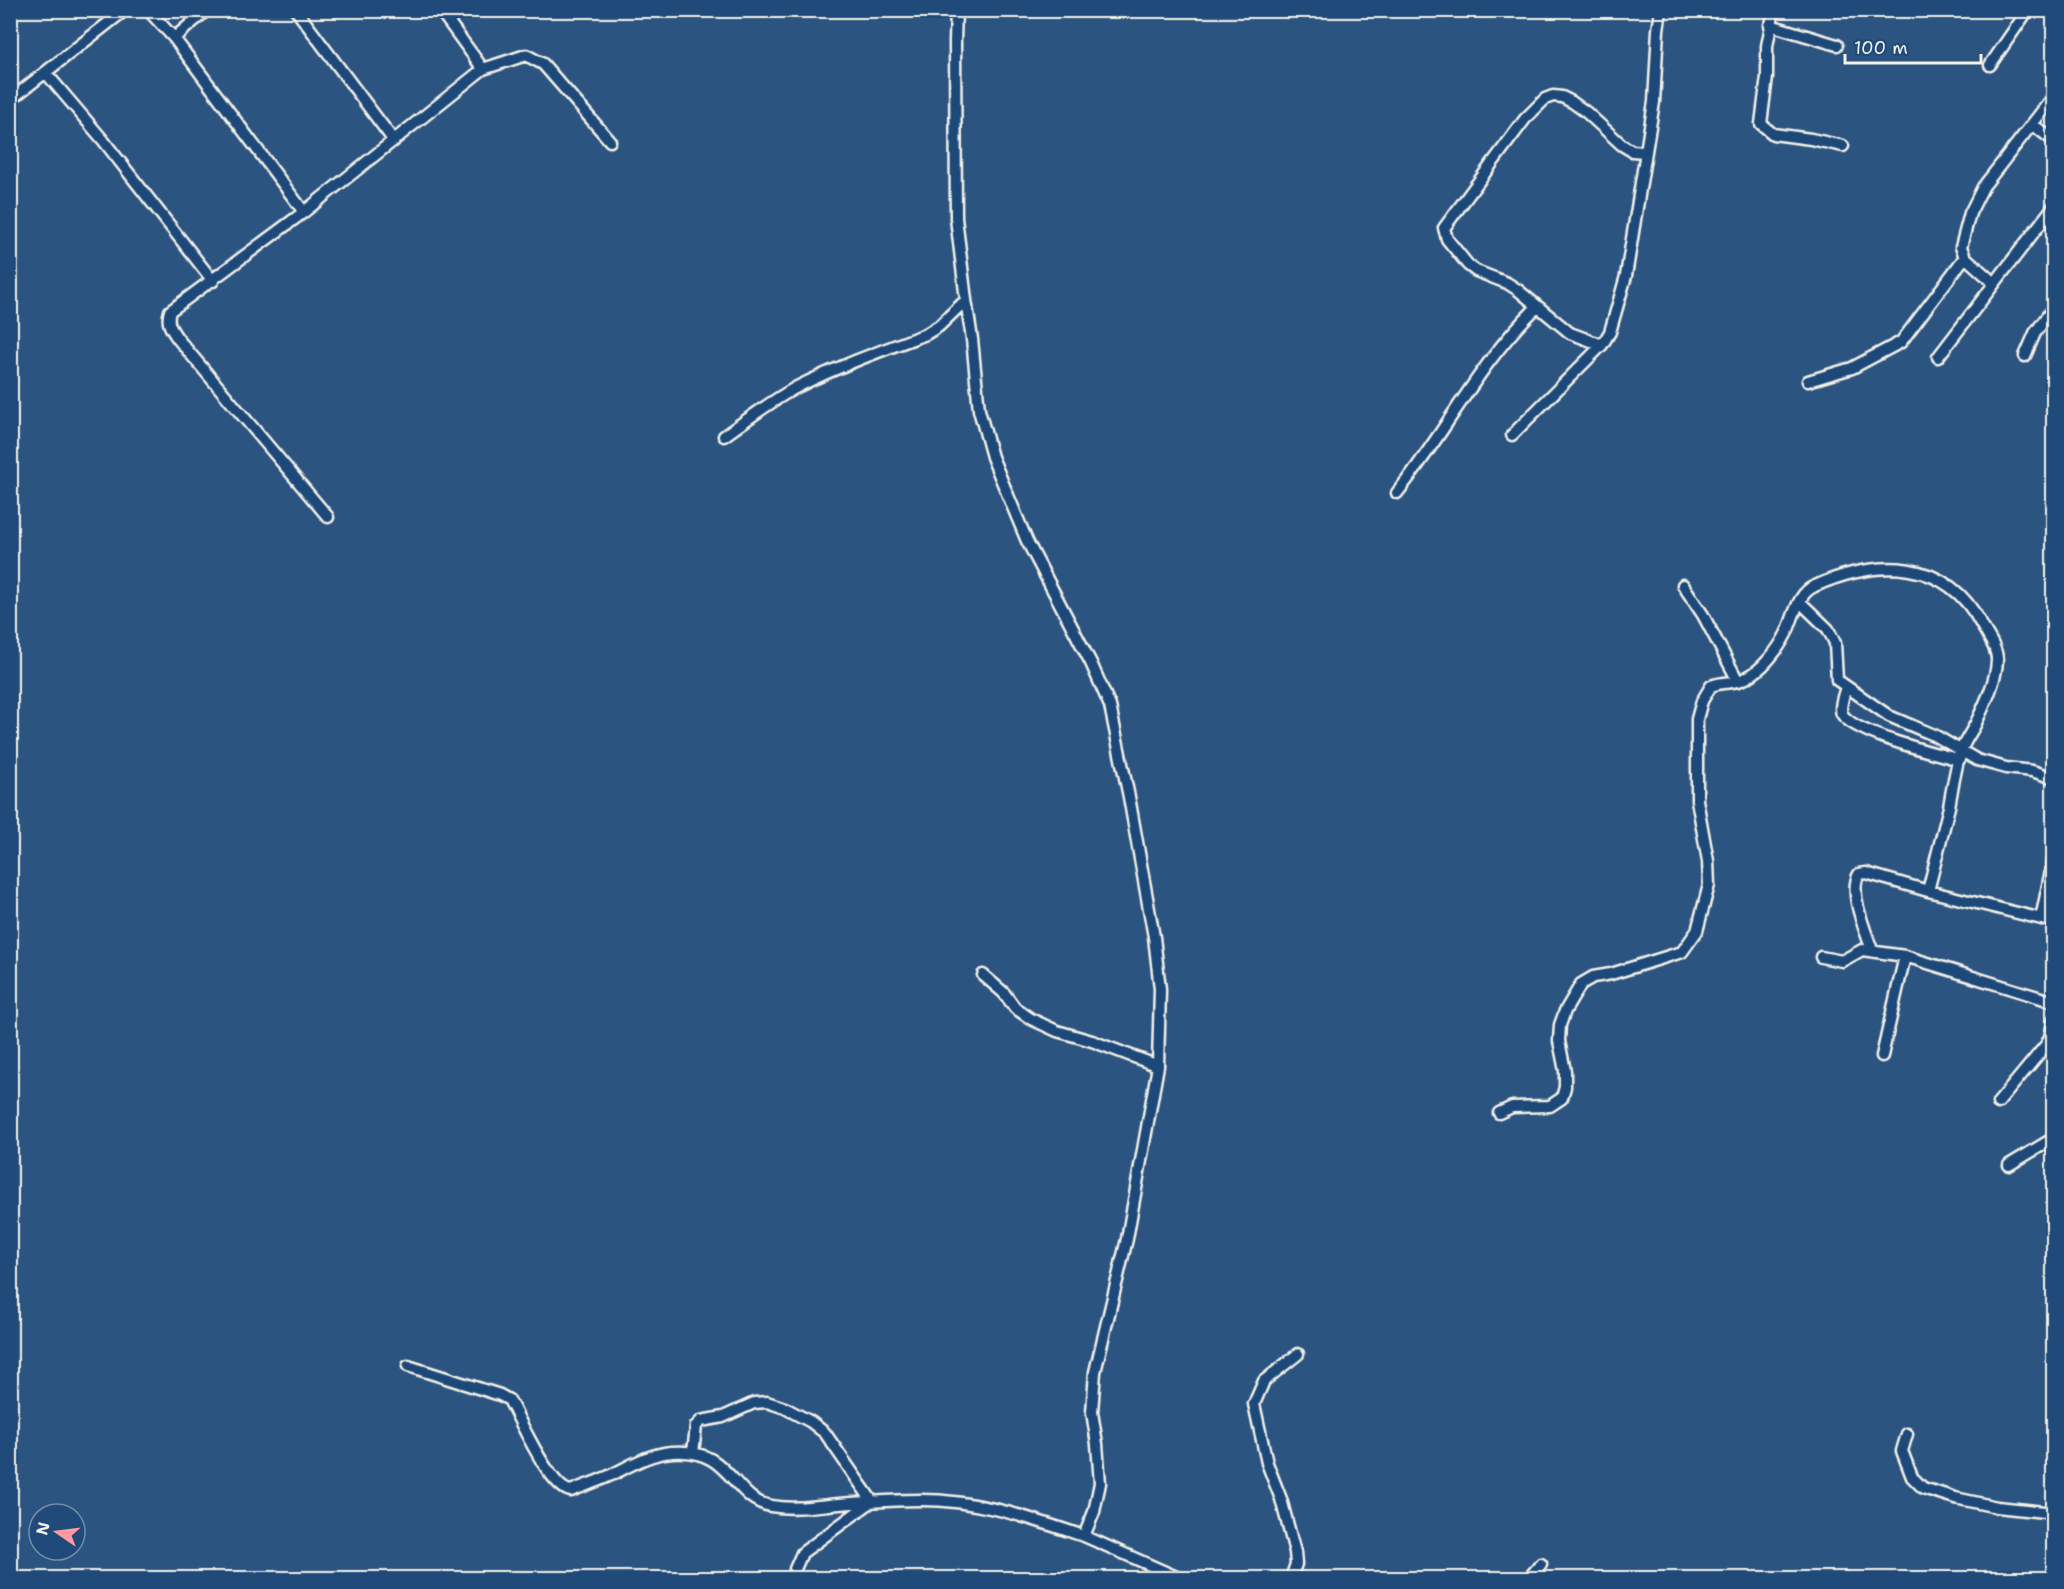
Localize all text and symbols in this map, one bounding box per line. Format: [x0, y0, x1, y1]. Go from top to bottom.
scale bar [1845, 27, 1982, 65]
text: 100 m [1854, 36, 1908, 60]
north arrow [27, 1502, 87, 1562]
text: N [31, 1520, 55, 1537]

